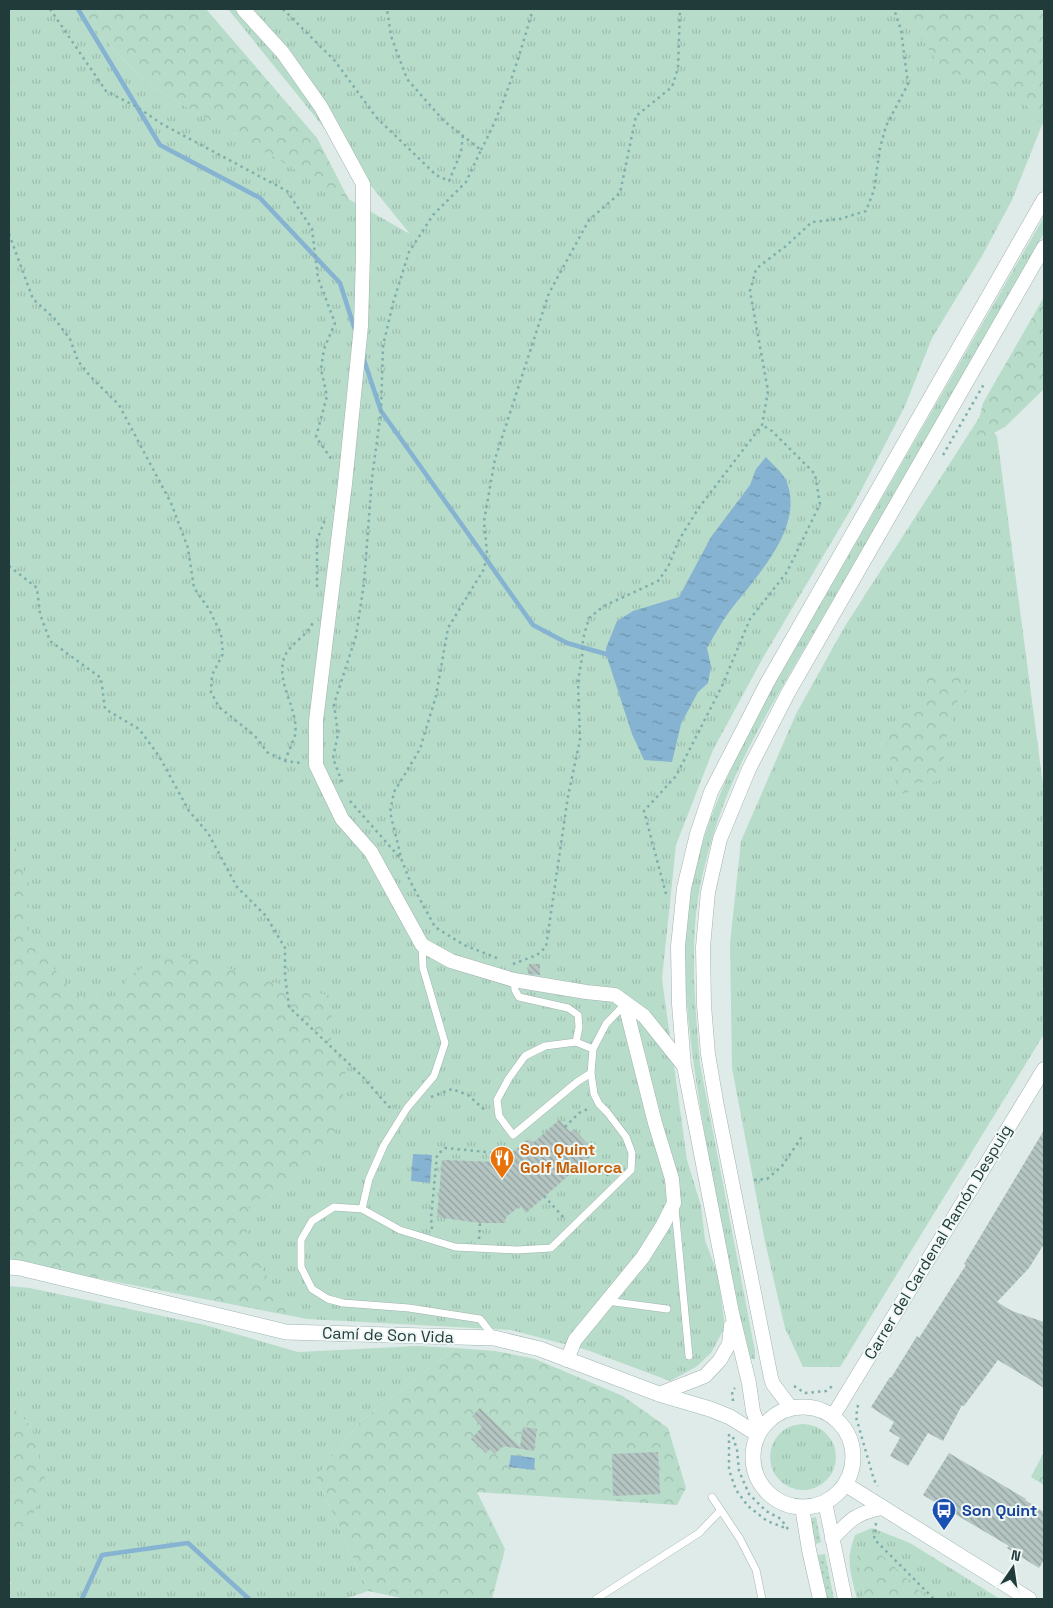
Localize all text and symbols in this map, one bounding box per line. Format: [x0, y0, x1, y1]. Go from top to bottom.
street label: Carrer del Cardenal Ramón Despuig [859, 1121, 1017, 1363]
place label: Son Quint Golf Mallorca [520, 1139, 622, 1178]
restaurant icon: Son Quint Golf Mallorca [489, 1145, 515, 1179]
street label: Camí de Son Vida [322, 1322, 454, 1348]
bus stop icon: Son Quint [931, 1497, 957, 1531]
place label: Son Quint [962, 1500, 1037, 1521]
north arrow [988, 1543, 1038, 1593]
text: N [1009, 1546, 1023, 1565]

